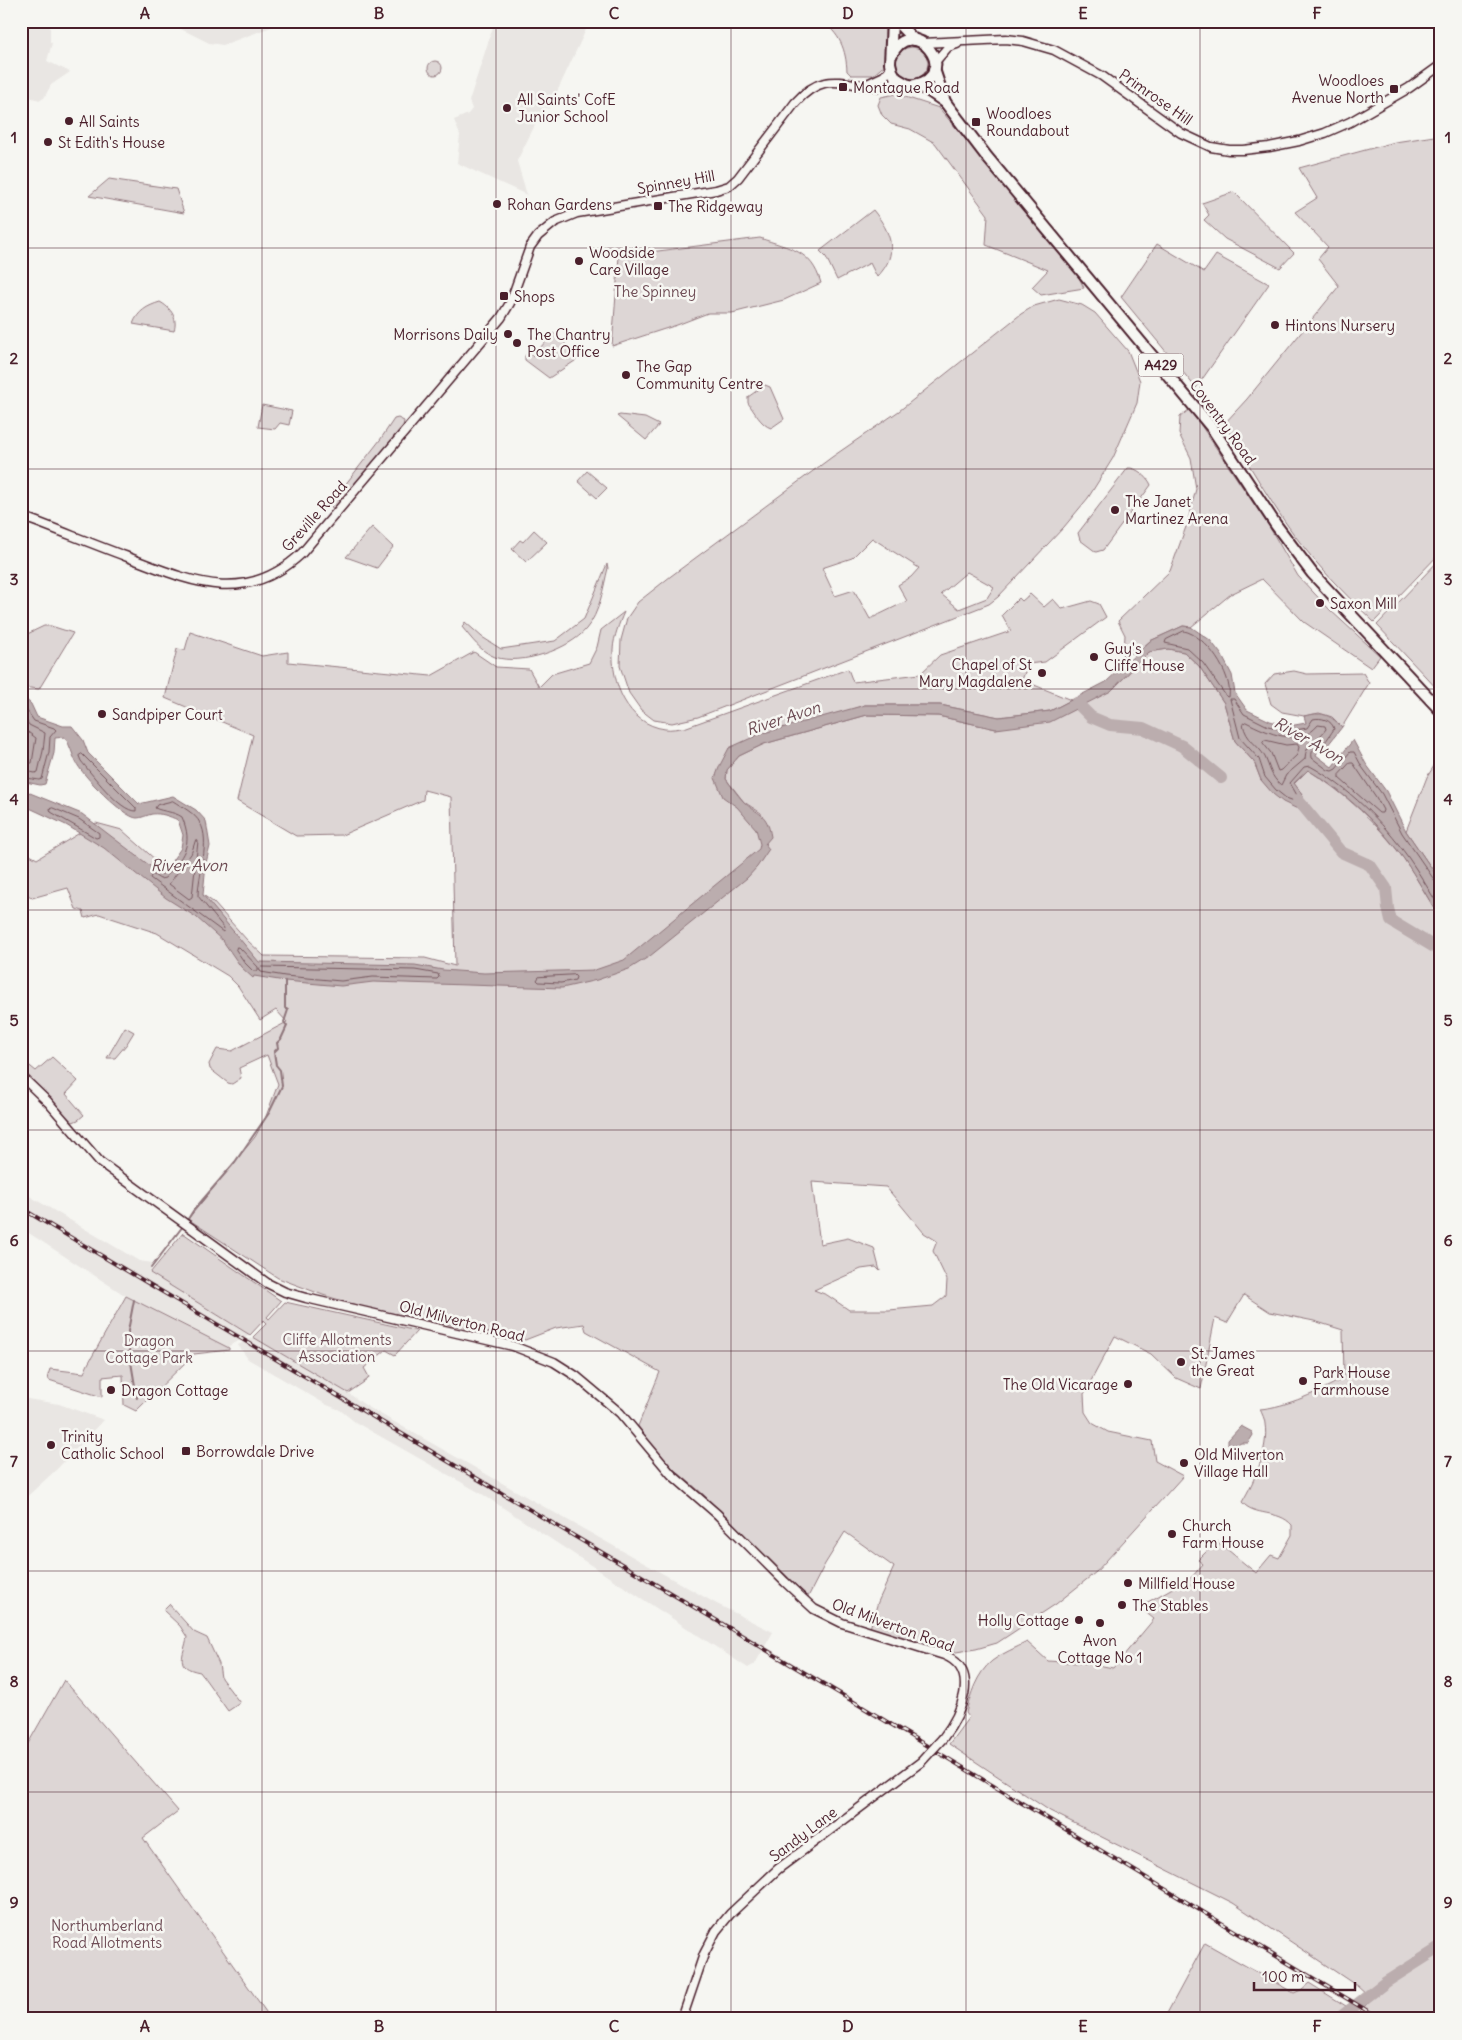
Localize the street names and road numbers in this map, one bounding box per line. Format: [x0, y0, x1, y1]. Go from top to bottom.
street label: Primrose Hill [1116, 65, 1196, 129]
street label: Spinney Hill [636, 166, 716, 198]
road number: A429 [1138, 354, 1184, 376]
street label: Coventry Road [1186, 376, 1260, 468]
street label: Greville Road [277, 477, 351, 555]
street label: Old Milverton Road [397, 1296, 527, 1346]
street label: Old Milverton Road [829, 1594, 957, 1656]
street label: Sandy Lane [765, 1802, 841, 1866]

